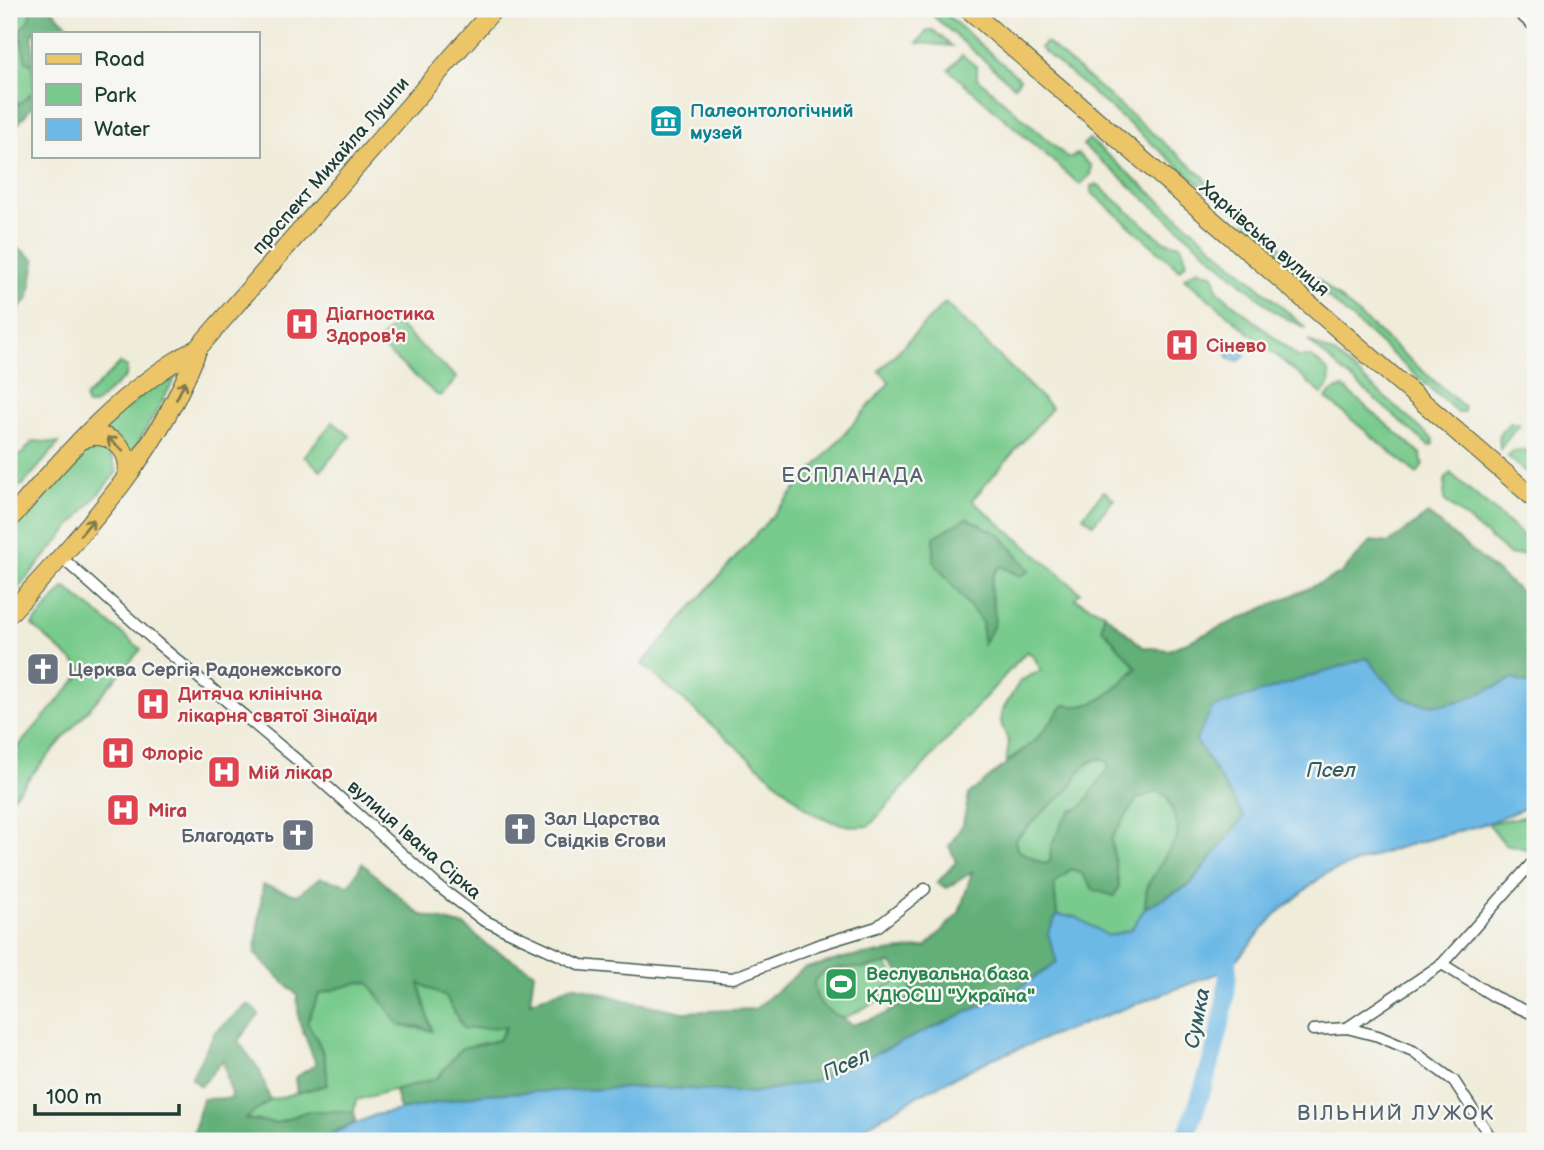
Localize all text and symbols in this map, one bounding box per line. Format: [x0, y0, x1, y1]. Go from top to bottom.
legend [32, 32, 259, 158]
text: Road [94, 47, 145, 72]
street label: проспект Михайла Лушпи [248, 72, 415, 260]
text: Park [94, 83, 137, 108]
place label: Палеонтологічний музей [690, 100, 853, 145]
museum icon: Палеонтологічний музей [647, 102, 685, 140]
text: Water [94, 117, 150, 142]
street label: Харківська вулиця [1194, 176, 1334, 302]
place label: Діагностика Здоров'я [326, 303, 435, 348]
hospital icon: Діагностика Здоров'я [283, 305, 321, 343]
hospital icon: Сінево [1163, 326, 1201, 364]
place label: Сінево [1206, 335, 1266, 358]
one-way arrow [174, 380, 188, 401]
one-way arrow [106, 437, 124, 453]
district label: ЕСПЛАНАДА [781, 463, 925, 488]
one-way arrow [79, 518, 95, 536]
church icon: Церква Сергія Радонежського [24, 650, 62, 688]
place label: Церква Сергія Радонежського [68, 659, 342, 682]
place label: Дитяча клінічна лікарня святої Зінаїди [177, 683, 378, 728]
hospital icon: Дитяча клінічна лікарня святої Зінаїди [134, 685, 172, 723]
hospital icon: Флоріс [99, 734, 137, 772]
place label: Флоріс [142, 743, 204, 766]
hospital icon: Мій лікар [205, 753, 243, 791]
water label: Псел [1306, 758, 1356, 783]
place label: Мій лікар [248, 762, 333, 785]
street label: вулиця Івана Сірка [342, 776, 486, 905]
hospital icon: Mira [104, 791, 142, 829]
place label: Mira [148, 800, 187, 823]
place label: Зал Царства Свідків Єгови [544, 808, 666, 853]
church icon: Зал Царства Свідків Єгови [501, 810, 539, 848]
church icon: Благодать [279, 816, 317, 854]
place label: Благодать [181, 825, 274, 848]
place label: Веслувальна база КДЮСШ "Україна" [866, 963, 1035, 1008]
sports icon: Веслувальна база КДЮСШ "Україна" [822, 965, 860, 1003]
water label: Сумка [1179, 986, 1216, 1051]
water label: Псел [818, 1043, 874, 1086]
scale bar [35, 1073, 178, 1117]
text: 100 m [46, 1085, 102, 1110]
district label: ВІЛЬНИЙ ЛУЖОК [1297, 1101, 1495, 1126]

